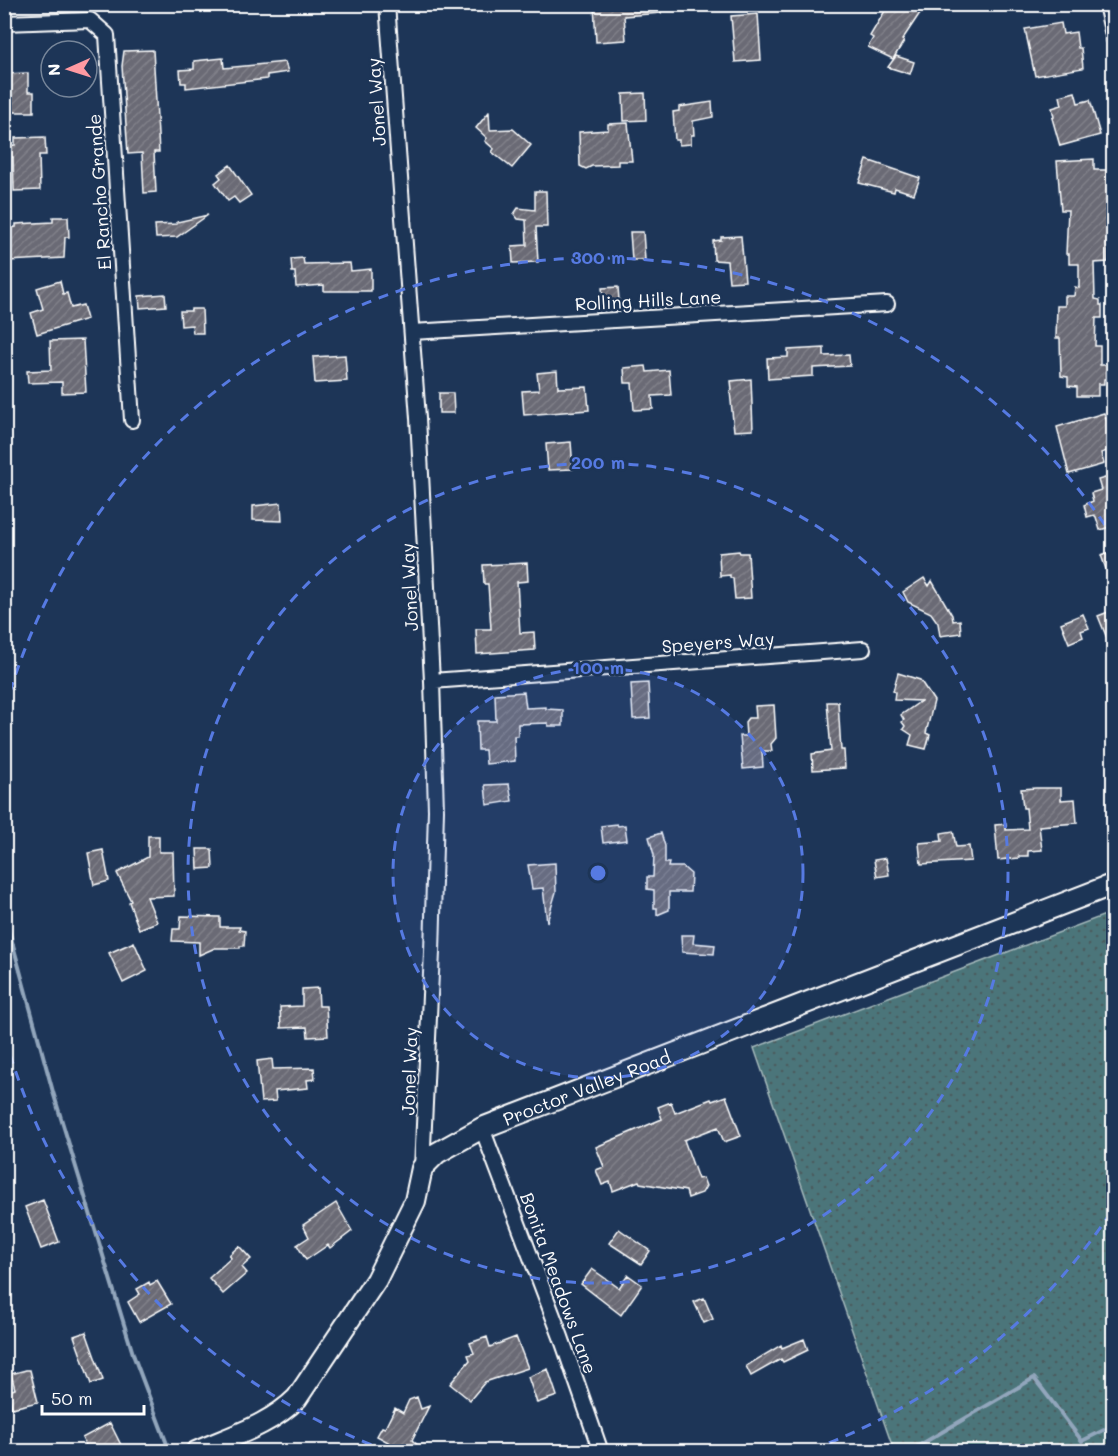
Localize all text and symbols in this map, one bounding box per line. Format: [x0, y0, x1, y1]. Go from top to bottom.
north arrow [39, 39, 99, 99]
street label: Jonel Way [361, 57, 391, 147]
text: N [43, 63, 64, 76]
street label: El Rancho Grande [82, 113, 116, 271]
text: 300 m [571, 245, 625, 269]
street label: Rolling Hills Lane [574, 284, 722, 316]
text: 200 m [571, 450, 625, 474]
street label: Jonel Way [395, 542, 423, 632]
street label: Speyers Way [661, 626, 775, 658]
text: 100 m [572, 655, 624, 679]
centre of rings [588, 863, 608, 883]
street label: Jonel Way [395, 1026, 423, 1116]
street label: Proctor Valley Road [499, 1044, 674, 1131]
street label: Bonita Meadows Lane [515, 1189, 603, 1377]
scale bar [42, 1378, 144, 1416]
text: 50 m [51, 1386, 93, 1410]

